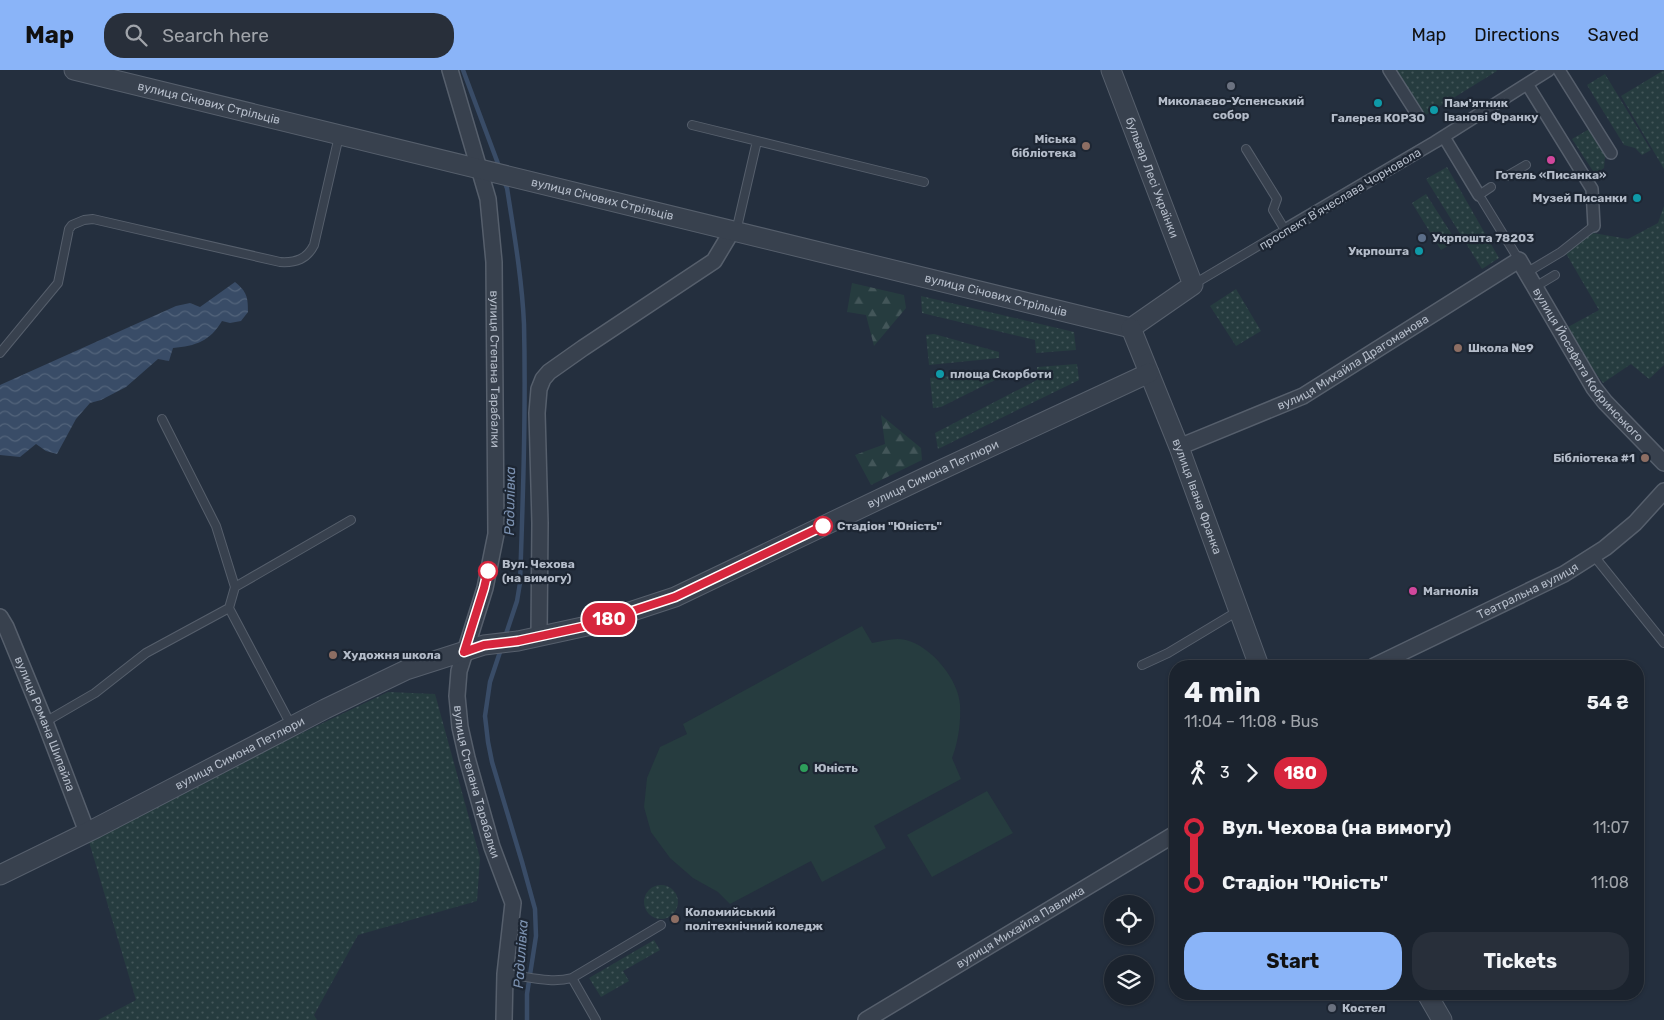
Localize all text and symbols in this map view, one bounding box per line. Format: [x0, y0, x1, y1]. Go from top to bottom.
search box [104, 13, 454, 58]
text: Map [25, 21, 74, 49]
icon: search [122, 21, 150, 49]
text: Search here [162, 24, 269, 47]
text: Map [1411, 24, 1446, 46]
text: Directions [1474, 24, 1560, 46]
text: Saved [1588, 24, 1639, 46]
street label: вулиця Січових Стрільців [136, 79, 282, 127]
marker: Миколаєво-Успенський собор [1225, 80, 1237, 92]
place label: Миколаєво-Успенський собор [1158, 94, 1304, 122]
place label: Пам'ятник Іванові Франку [1444, 96, 1538, 124]
marker: Галерея КОРЗО [1372, 97, 1384, 109]
marker: Пам'ятник Іванові Франку [1428, 104, 1440, 116]
place label: Галерея КОРЗО [1331, 111, 1425, 125]
street label: бульвар Лесі Українки [1123, 115, 1181, 240]
place label: Міська бібліотека [1012, 132, 1076, 160]
marker: Міська бібліотека [1080, 140, 1092, 152]
street label: проспект Вʼячеслава Чорновола [1257, 145, 1423, 253]
marker: Готель «Писанка» [1545, 154, 1557, 166]
place label: Готель «Писанка» [1496, 168, 1607, 182]
street label: вулиця Січових Стрільців [530, 175, 675, 223]
place label: Музей Писанки [1533, 191, 1627, 205]
marker: Музей Писанки [1631, 192, 1643, 204]
place label: Укрпошта 78203 [1432, 231, 1534, 245]
marker: Укрпошта 78203 [1416, 232, 1428, 244]
place label: Укрпошта [1348, 244, 1409, 258]
marker: Укрпошта [1413, 245, 1425, 257]
street label: вулиця Січових Стрільців [923, 271, 1069, 319]
street label: вулиця Йосафата Кобринського [1530, 285, 1646, 444]
street label: вулиця Степана Тарабалки [487, 291, 502, 448]
street label: вулиця Михайла Драгоманова [1275, 312, 1431, 413]
place label: Школа №9 [1468, 341, 1534, 355]
marker: Школа №9 [1452, 342, 1464, 354]
place label: площа Скорботи [950, 367, 1052, 381]
marker: площа Скорботи [934, 368, 946, 380]
street label: вулиця Симона Петлюри [865, 437, 1001, 511]
street label: вулиця Івана Франка [1169, 437, 1225, 556]
place label: Бібліотека #1 [1553, 451, 1635, 465]
marker: Бібліотека #1 [1639, 452, 1651, 464]
water label: Радилівка [501, 466, 519, 536]
marker: Стадіон "Юність" [813, 516, 833, 536]
place label: Стадіон "Юність" [837, 519, 942, 533]
place label: Вул. Чехова (на вимогу) [502, 557, 575, 585]
street label: Театральна вулиця [1475, 560, 1581, 622]
marker: Вул. Чехова (на вимогу) [478, 561, 498, 581]
place label: Магнолія [1423, 584, 1479, 598]
marker: Магнолія [1407, 585, 1419, 597]
line badge: 180 [580, 603, 638, 635]
text: 180 [592, 608, 626, 630]
place label: Художня школа [343, 648, 441, 662]
marker: Художня школа [327, 649, 339, 661]
street label: вулиця Романа Шипайла [12, 654, 78, 793]
text: 4 min [1184, 676, 1261, 709]
text: 54 ₴ [1587, 691, 1629, 714]
street label: вулиця Степана Тарабалки [451, 705, 503, 860]
text: 11:04 – 11:08 · Bus [1184, 712, 1319, 731]
street label: вулиця Симона Петлюри [173, 714, 307, 793]
icon: walk [1184, 759, 1212, 787]
icon: forward [1238, 759, 1266, 787]
place label: Юність [814, 761, 858, 775]
marker: Юність [798, 762, 810, 774]
text: 180 [1284, 762, 1317, 784]
text: 3 [1220, 763, 1230, 782]
text: Вул. Чехова (на вимогу) [1222, 816, 1451, 839]
text: 11:07 [1593, 818, 1629, 837]
text: Стадіон "Юність" [1222, 871, 1388, 894]
text: 11:08 [1591, 873, 1629, 892]
street label: вулиця Михайла Павлика [954, 883, 1087, 971]
map controls [1104, 895, 1154, 1005]
button: locate [1104, 895, 1154, 945]
place label: Коломийський політехнічний коледж [685, 905, 823, 933]
marker: Коломийський політехнічний коледж [669, 913, 681, 925]
water label: Радилівка [510, 919, 532, 989]
button: Start [1184, 932, 1402, 990]
button: Tickets [1412, 932, 1629, 990]
button: layers [1104, 955, 1154, 1005]
place label: Костел [1342, 1001, 1386, 1015]
marker: Костел [1326, 1002, 1338, 1014]

